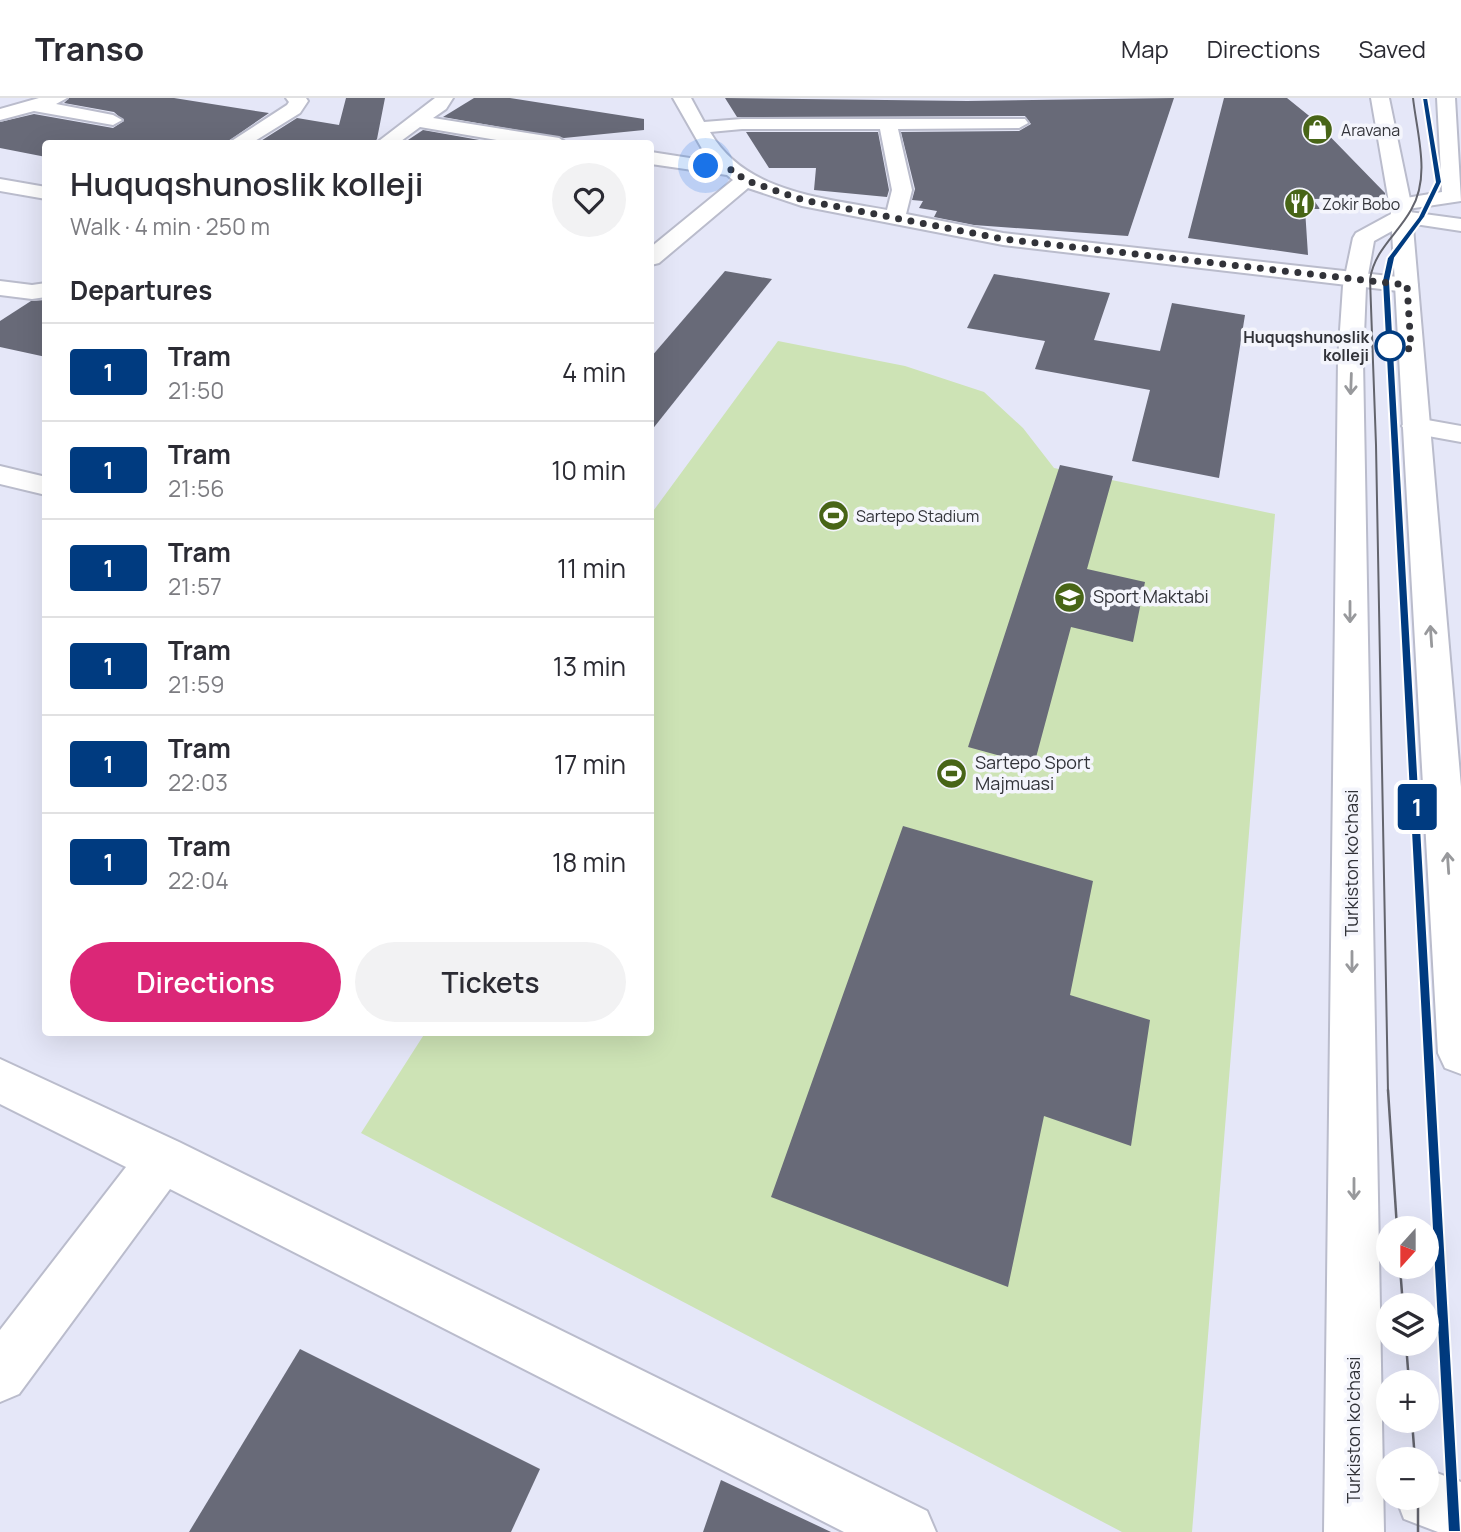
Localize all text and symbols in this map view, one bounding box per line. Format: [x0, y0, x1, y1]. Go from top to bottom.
text: Transo [35, 26, 144, 71]
text: Map [1121, 32, 1169, 65]
text: Directions [1207, 32, 1320, 65]
text: Saved [1358, 32, 1426, 65]
shop icon: Aravana [1301, 113, 1335, 147]
place label: Aravana [1341, 119, 1400, 141]
your location [688, 148, 723, 183]
text: Huquqshunoslik kolleji [70, 161, 423, 206]
button: heart [552, 163, 626, 237]
restaurant icon: Zokir Bobo [1282, 187, 1316, 221]
place label: Zokir Bobo [1322, 193, 1400, 215]
text: Walk · 4 min · 250 m [70, 210, 270, 242]
text: Departures [70, 272, 212, 308]
place label: Huquqshunoslik kolleji [1243, 326, 1369, 366]
marker: Huquqshunoslik kolleji [1375, 331, 1405, 361]
text: Tram [168, 338, 231, 374]
text: 4 min [562, 354, 626, 390]
text: 1 [103, 355, 114, 388]
one-way arrow [1344, 373, 1358, 396]
text: 21:50 [168, 374, 224, 406]
text: Tram [168, 436, 231, 472]
text: 10 min [551, 452, 626, 488]
text: 1 [103, 453, 114, 486]
text: 21:56 [168, 472, 225, 504]
sports icon: Sartepo Stadium [816, 499, 850, 533]
place label: Sartepo Stadium [856, 505, 979, 527]
text: Tram [168, 534, 231, 570]
text: 11 min [557, 550, 626, 586]
text: 1 [103, 551, 114, 584]
text: 21:57 [168, 570, 222, 602]
school or university icon: Sport Maktabi [1053, 580, 1087, 614]
place label: Sport Maktabi [1093, 584, 1209, 608]
one-way arrow [1343, 600, 1357, 623]
one-way arrow [1425, 625, 1438, 648]
text: Tram [168, 632, 231, 668]
text: 13 min [553, 648, 626, 684]
text: 1 [103, 649, 114, 682]
text: 21:59 [168, 668, 225, 700]
text: Tram [168, 730, 231, 766]
text: 17 min [554, 746, 626, 782]
text: 1 [103, 747, 114, 780]
place label: Sartepo Sport Majmuasi [975, 750, 1091, 795]
sports icon: Sartepo Sport Majmuasi [935, 756, 969, 790]
text: 22:03 [168, 766, 228, 798]
line badge: 1 [1394, 784, 1440, 830]
street label: Turkiston ko'chasi [1339, 789, 1363, 937]
text: 1 [1412, 790, 1422, 823]
text: Tram [168, 828, 231, 864]
text: 18 min [552, 844, 626, 880]
text: 1 [103, 845, 114, 878]
one-way arrow [1441, 852, 1454, 875]
text: 22:04 [168, 864, 229, 896]
button: Directions [70, 942, 341, 1022]
button: Tickets [355, 942, 626, 1022]
one-way arrow [1345, 950, 1359, 973]
one-way arrow [1347, 1178, 1361, 1201]
north arrow [1376, 1216, 1438, 1279]
map controls [1376, 1216, 1439, 1510]
button: layers [1376, 1293, 1439, 1356]
street label: Turkiston ko'chasi [1341, 1356, 1365, 1504]
button: + [1376, 1370, 1439, 1433]
button: − [1376, 1447, 1439, 1510]

